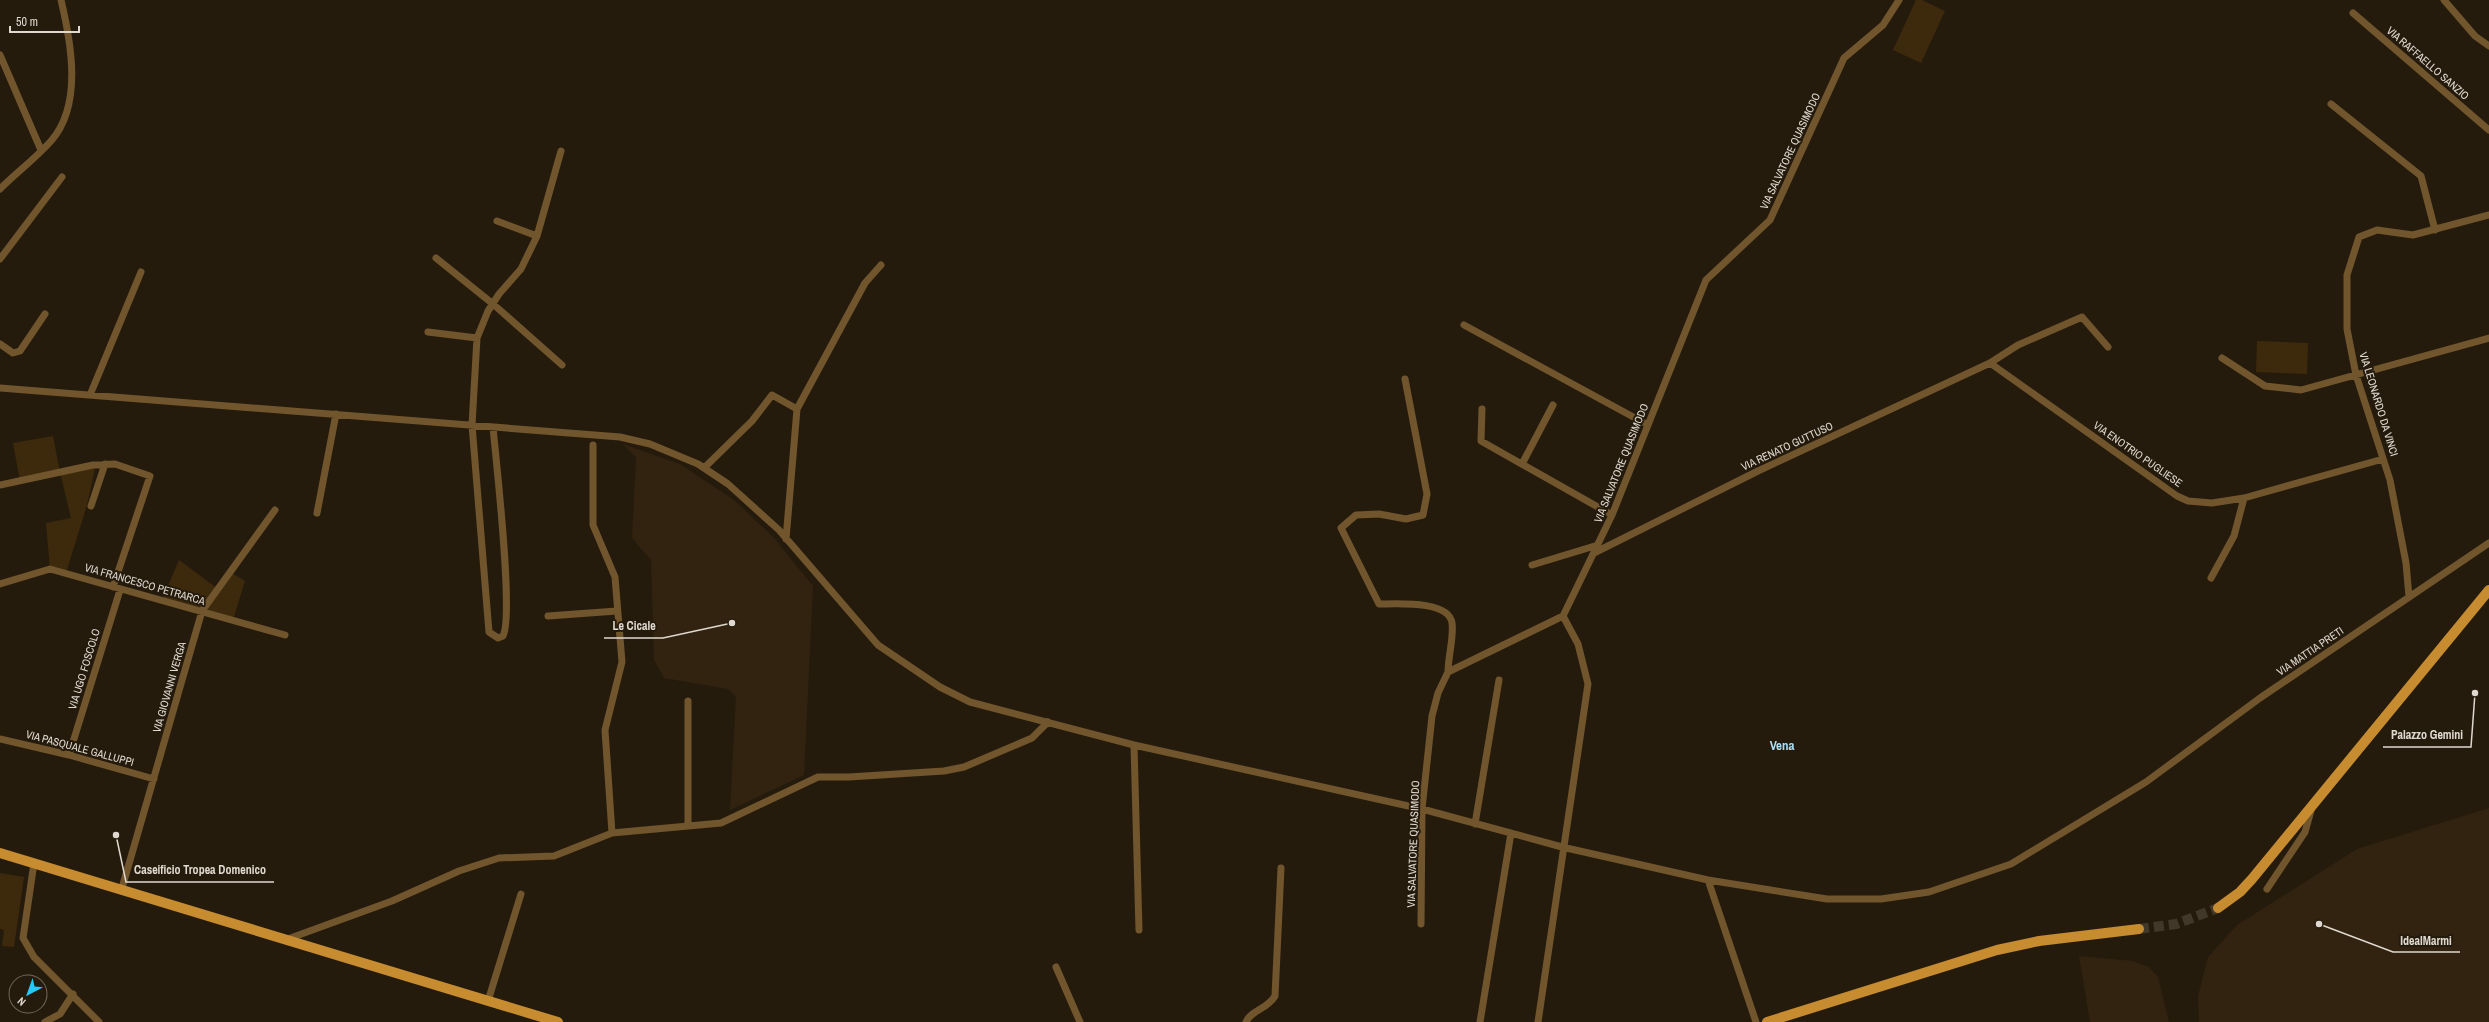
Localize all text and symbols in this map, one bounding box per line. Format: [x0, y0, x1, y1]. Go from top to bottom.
scale bar [10, 8, 79, 34]
text: 50 m [16, 14, 38, 30]
street label: VIA RAFFAELLO SANZIO [2384, 23, 2472, 103]
street label: VIA SALVATORE QUASIMODO [1757, 90, 1823, 212]
street label: VIA LEONARDO DA VINCI [2356, 350, 2402, 458]
street label: VIA SALVATORE QUASIMODO [1591, 401, 1651, 525]
street label: VIA ENOTRIO PUGLIESE [2091, 418, 2185, 490]
street label: VIA RENATO GUTTUSO [1739, 419, 1835, 473]
street label: VIA FRANCESCO PETRARCA [83, 560, 208, 608]
callout: Le Cicale [604, 614, 663, 638]
text: Le Cicale [612, 618, 656, 634]
street label: VIA MATTIA PRETI [2274, 624, 2346, 678]
street label: VIA UGO FOSCOLO [65, 627, 103, 711]
street label: VIA GIOVANNI VERGA [149, 639, 189, 734]
callout: Palazzo Gemini [2383, 723, 2471, 747]
street label: VIA PASQUALE GALLUPPI [25, 727, 135, 769]
text: Palazzo Gemini [2391, 727, 2463, 743]
district label: Vena [1770, 737, 1794, 754]
street label: VIA SALVATORE QUASIMODO [1404, 780, 1422, 908]
callout: Caseificio Tropea Domenico [126, 858, 274, 882]
text: Caseificio Tropea Domenico [134, 862, 266, 878]
callout: IdealMarmi [2393, 928, 2460, 952]
text: IdealMarmi [2400, 933, 2452, 949]
north arrow [8, 974, 48, 1014]
text: N [14, 994, 28, 1009]

